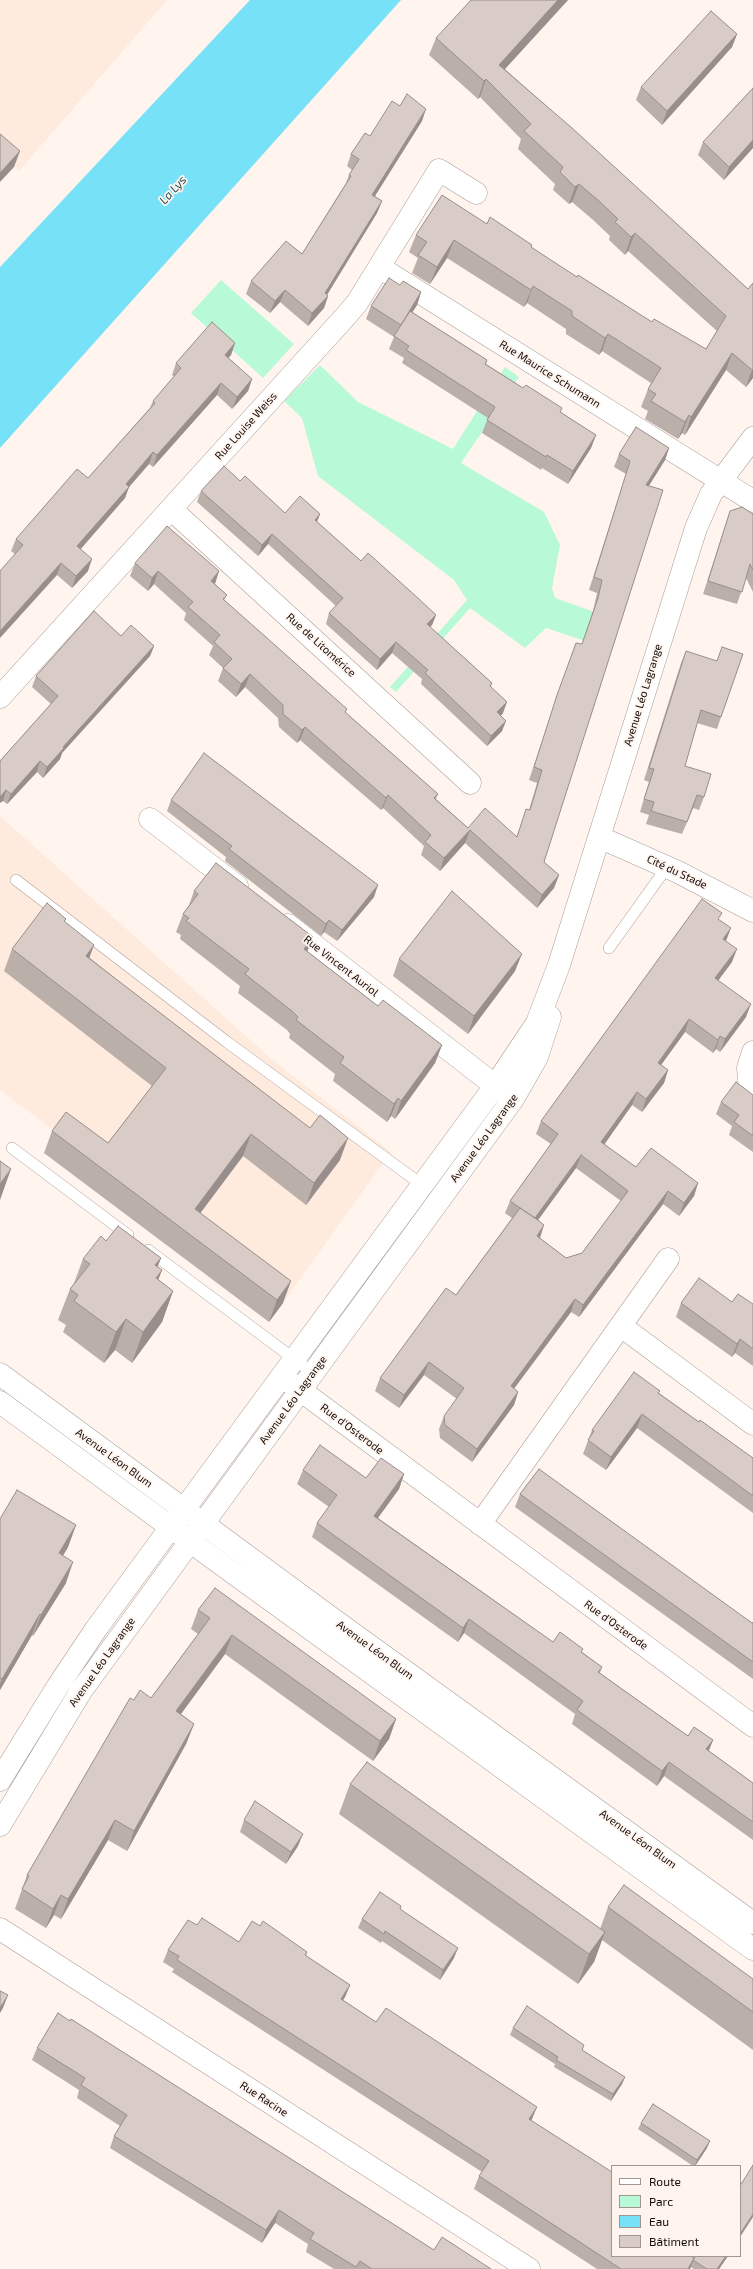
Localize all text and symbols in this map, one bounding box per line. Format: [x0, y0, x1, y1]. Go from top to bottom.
water label: La Lys [156, 173, 190, 207]
street label: Rue Maurice Schumann [497, 337, 603, 411]
street label: Rue Louise Weiss [212, 390, 280, 462]
street label: Rue de Litomérice [284, 610, 358, 680]
street label: Avenue Léo Lagrange [621, 642, 665, 748]
street label: Cité du Stade [645, 852, 709, 892]
street label: Rue Vincent Auriol [301, 933, 381, 999]
street label: Avenue Léo Lagrange [447, 1091, 521, 1185]
street label: Avenue Léo Lagrange [256, 1353, 330, 1447]
street label: Rue d'Osterode [318, 1401, 386, 1457]
street label: Avenue Léon Blum [73, 1426, 155, 1490]
street label: Rue d'Osterode [581, 1597, 651, 1653]
street label: Avenue Léo Lagrange [66, 1615, 138, 1709]
street label: Avenue Léon Blum [334, 1618, 416, 1682]
street label: Avenue Léon Blum [597, 1807, 679, 1871]
street label: Rue Racine [237, 2079, 291, 2119]
legend [611, 2165, 741, 2257]
text: Route [649, 2174, 681, 2188]
text: Parc [649, 2194, 673, 2208]
text: Eau [649, 2214, 669, 2228]
text: Bâtiment [649, 2234, 699, 2248]

